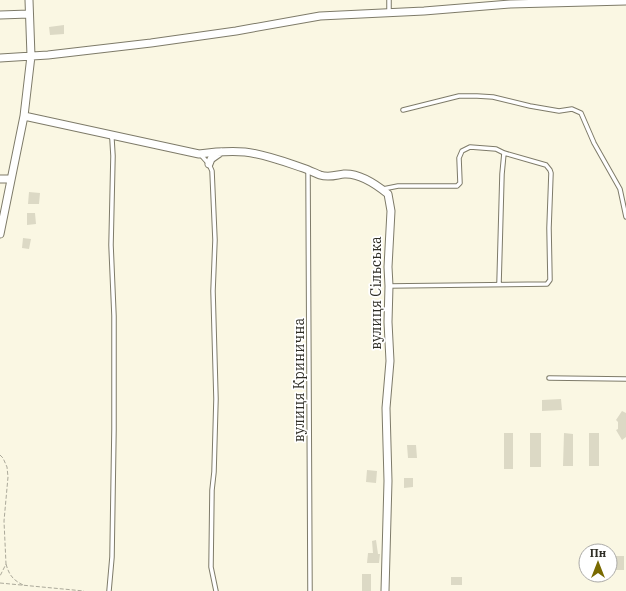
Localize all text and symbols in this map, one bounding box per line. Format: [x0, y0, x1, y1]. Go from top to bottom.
street label: вулиця Сільська [367, 236, 385, 350]
street label: вулиця Кринична [290, 317, 308, 442]
north arrow [578, 543, 618, 583]
text: Пн [590, 546, 607, 560]

